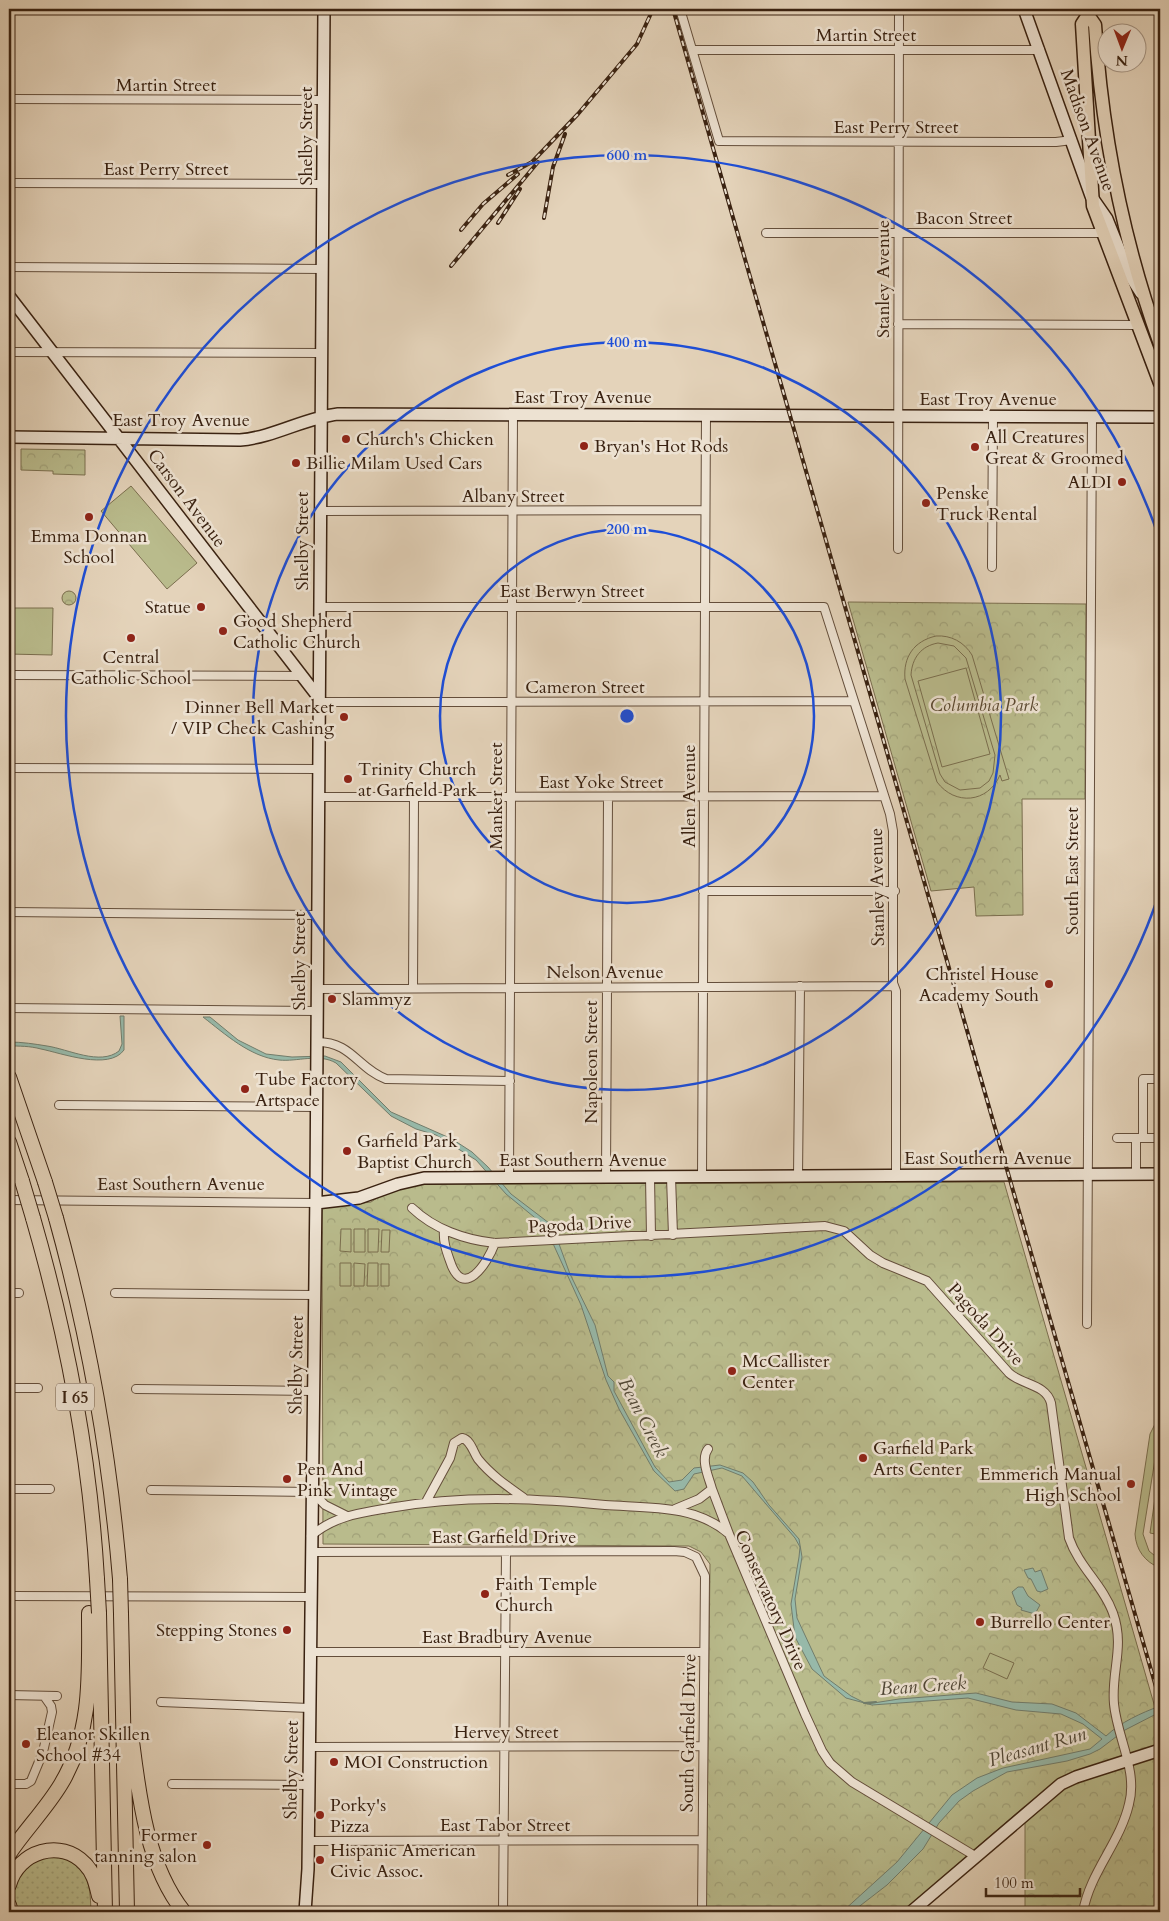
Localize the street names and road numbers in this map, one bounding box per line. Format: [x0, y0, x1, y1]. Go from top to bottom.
street label: Martin Street [816, 23, 917, 48]
street label: Madison Avenue [1054, 65, 1121, 195]
street label: Martin Street [116, 73, 217, 98]
street label: Shelby Street [294, 86, 319, 185]
street label: East Perry Street [833, 115, 959, 140]
street label: East Perry Street [103, 157, 229, 182]
street label: Bacon Street [916, 206, 1012, 231]
street label: Stanley Avenue [871, 220, 896, 338]
street label: East Troy Avenue [514, 385, 652, 410]
street label: East Troy Avenue [919, 387, 1057, 412]
street label: East Troy Avenue [112, 408, 250, 433]
street label: Carson Avenue [141, 444, 232, 553]
street label: Albany Street [462, 484, 565, 509]
street label: Shelby Street [290, 491, 315, 590]
street label: East Berwyn Street [500, 579, 645, 604]
street label: Cameron Street [525, 675, 645, 700]
street label: Manker Street [484, 742, 509, 850]
street label: Allen Avenue [677, 744, 702, 848]
street label: East Yoke Street [539, 770, 664, 795]
street label: South East Street [1060, 807, 1085, 935]
street label: Stanley Avenue [864, 828, 891, 946]
street label: Shelby Street [287, 911, 312, 1010]
street label: Nelson Avenue [546, 960, 664, 985]
street label: Napoleon Street [579, 1000, 604, 1124]
street label: East Southern Avenue [904, 1146, 1072, 1171]
street label: East Southern Avenue [499, 1148, 667, 1173]
street label: East Southern Avenue [97, 1172, 265, 1197]
street label: Pagoda Drive [527, 1209, 633, 1240]
street label: Pagoda Drive [942, 1277, 1030, 1371]
street label: Shelby Street [283, 1315, 310, 1415]
road number: I 65 [56, 1384, 94, 1410]
street label: East Garfield Drive [432, 1525, 576, 1550]
street label: Conservatory Drive [728, 1526, 813, 1674]
street label: East Bradbury Avenue [422, 1625, 592, 1650]
street label: South Garfield Drive [675, 1654, 702, 1812]
street label: Shelby Street [278, 1720, 305, 1820]
street label: Hervey Street [454, 1720, 559, 1745]
street label: East Tabor Street [440, 1813, 571, 1838]

